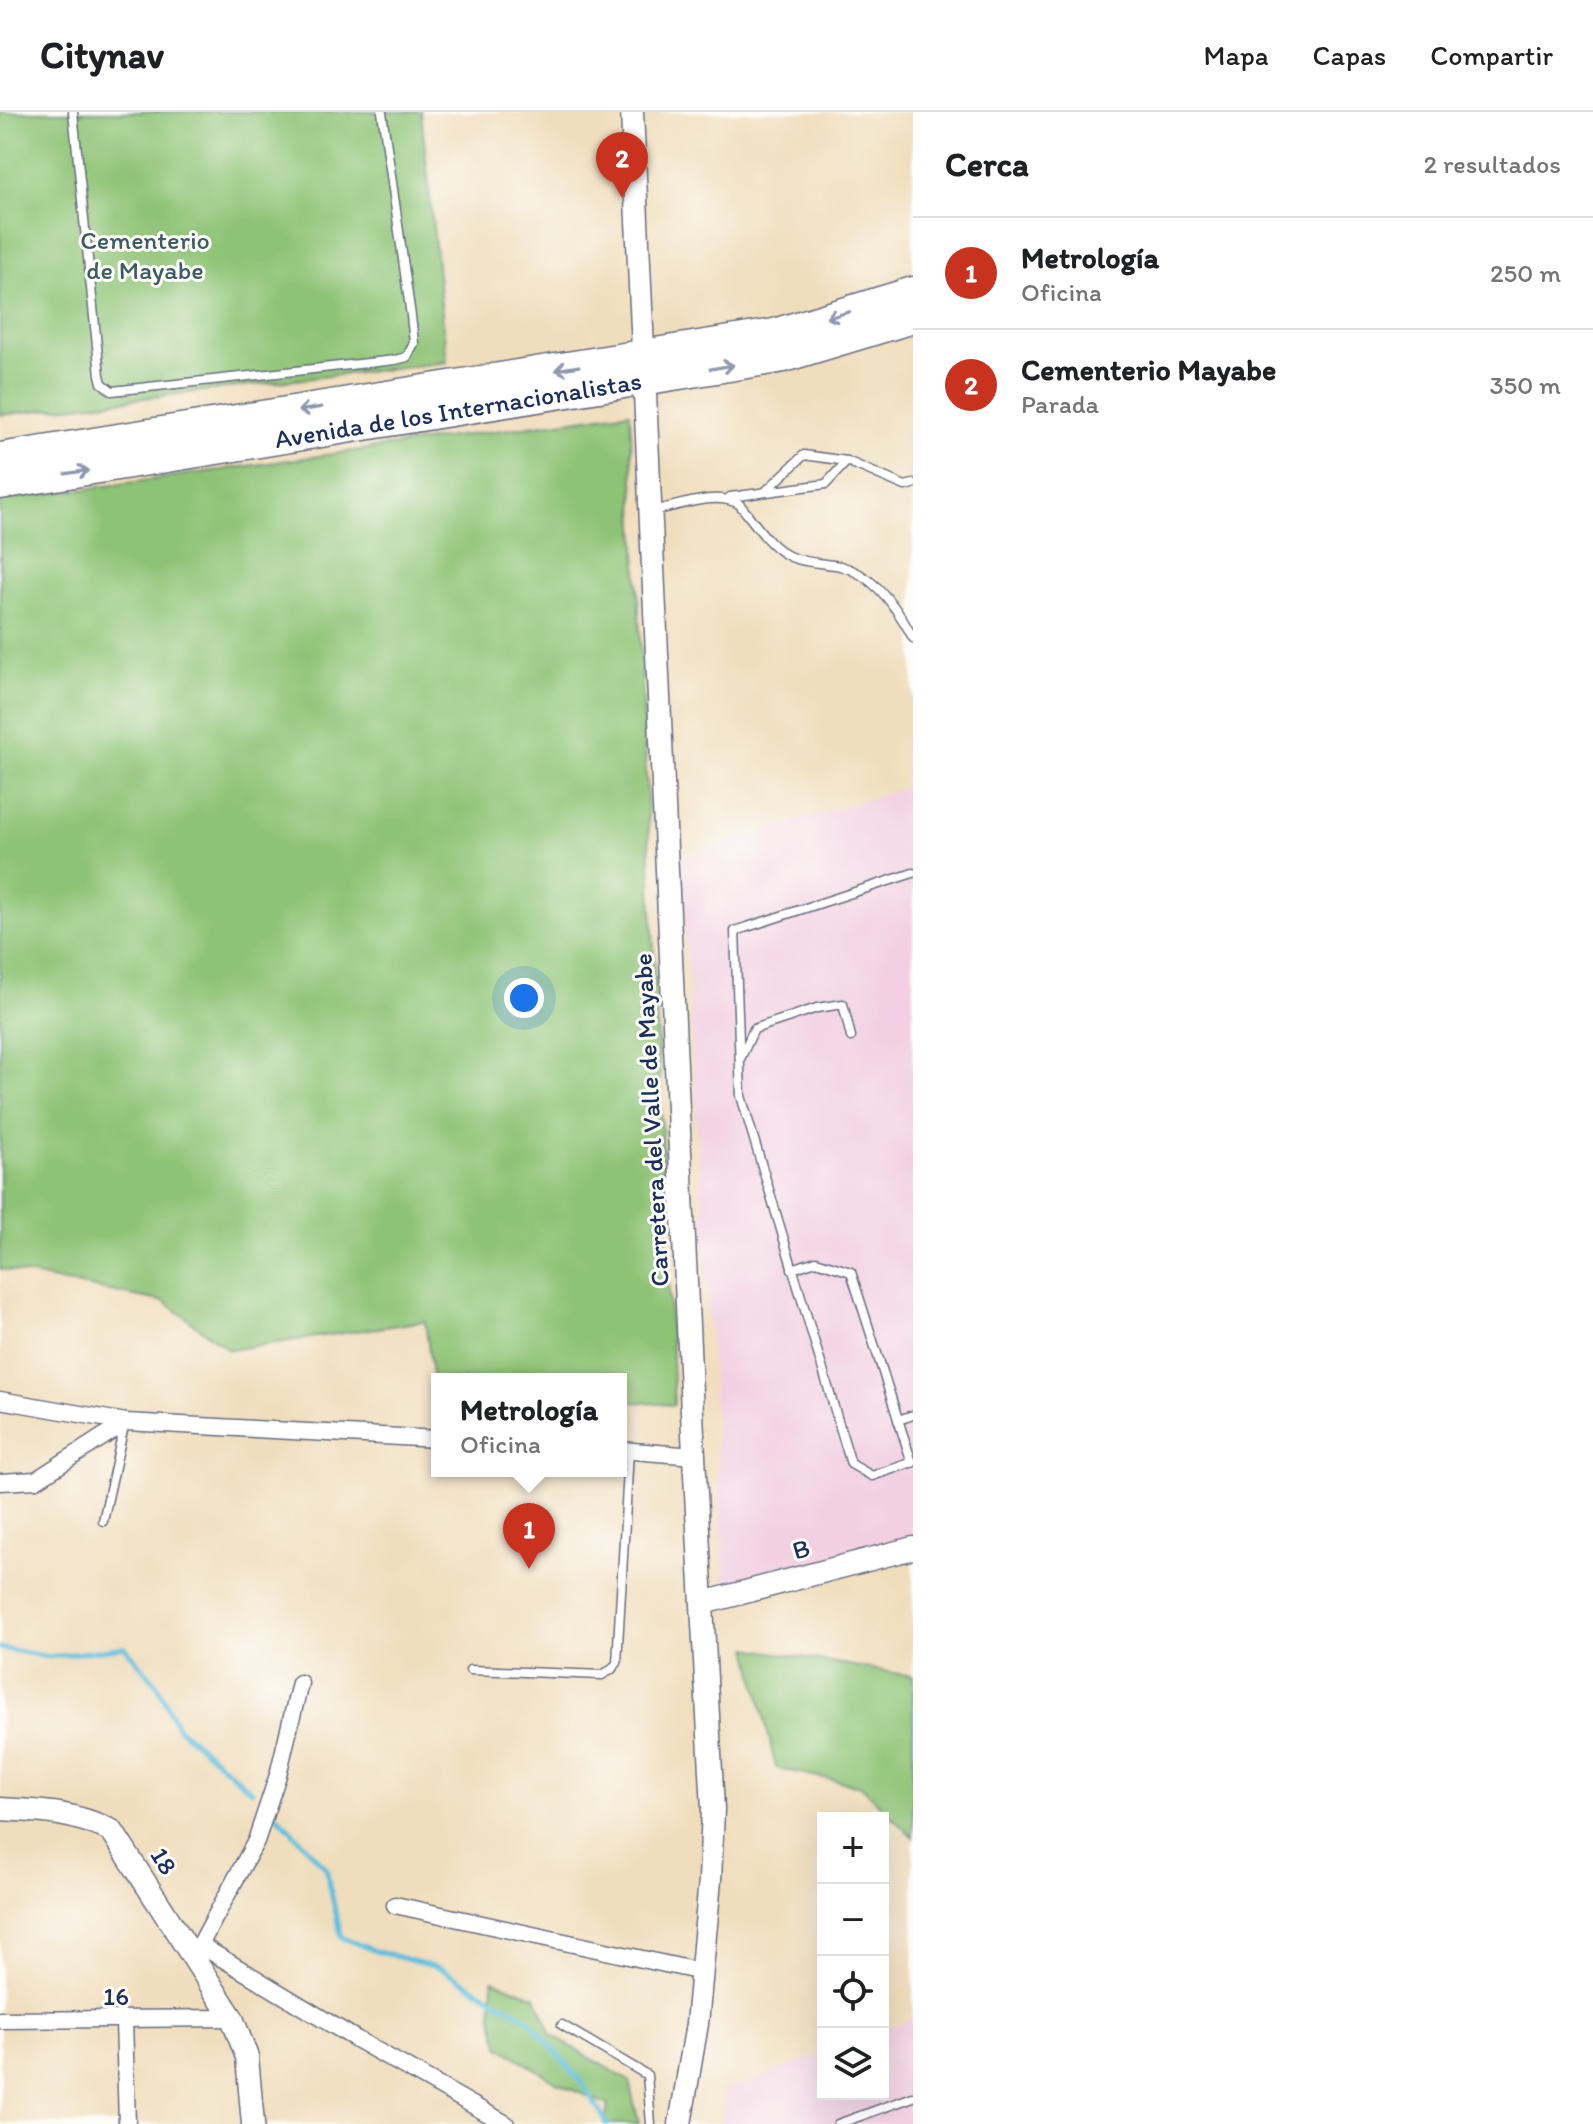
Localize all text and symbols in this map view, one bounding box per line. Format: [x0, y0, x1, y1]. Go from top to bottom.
text: Citynav [40, 32, 164, 78]
text: Mapa [1203, 38, 1269, 72]
text: Capas [1313, 38, 1386, 72]
text: Compartir [1430, 38, 1553, 72]
pin: 2 [596, 132, 648, 198]
text: Cerca [945, 144, 1029, 185]
text: 2 resultados [1423, 148, 1561, 180]
park label: Cementerio de Mayabe [80, 224, 210, 286]
text: Metrología [1021, 239, 1159, 276]
text: 1 [965, 257, 977, 289]
text: 250 m [1490, 257, 1561, 289]
text: Oficina [1021, 276, 1102, 308]
one-way arrow [826, 308, 852, 323]
text: Cementerio Mayabe [1021, 351, 1276, 388]
one-way arrow [709, 359, 734, 374]
one-way arrow [555, 361, 580, 376]
street label: Avenida de los Internacionalistas [272, 364, 644, 455]
text: 2 [964, 369, 978, 401]
text: 350 m [1489, 369, 1561, 401]
text: Parada [1021, 388, 1099, 420]
one-way arrow [298, 402, 323, 417]
one-way arrow [64, 463, 89, 478]
street label: Carretera del Valle de Mayabe [626, 953, 676, 1287]
your location [504, 978, 544, 1018]
popup [431, 1373, 627, 1477]
text: Metrología [460, 1391, 598, 1428]
text: Oficina [460, 1428, 541, 1460]
pin: 1 [503, 1503, 555, 1569]
street label: B [789, 1531, 813, 1567]
map controls [817, 1812, 889, 2100]
button: + [817, 1812, 889, 1884]
street label: 18 [143, 1841, 185, 1881]
button: − [817, 1884, 889, 1956]
button: locate [817, 1956, 889, 2028]
street label: 16 [103, 1980, 129, 2012]
button: layers [817, 2028, 889, 2100]

